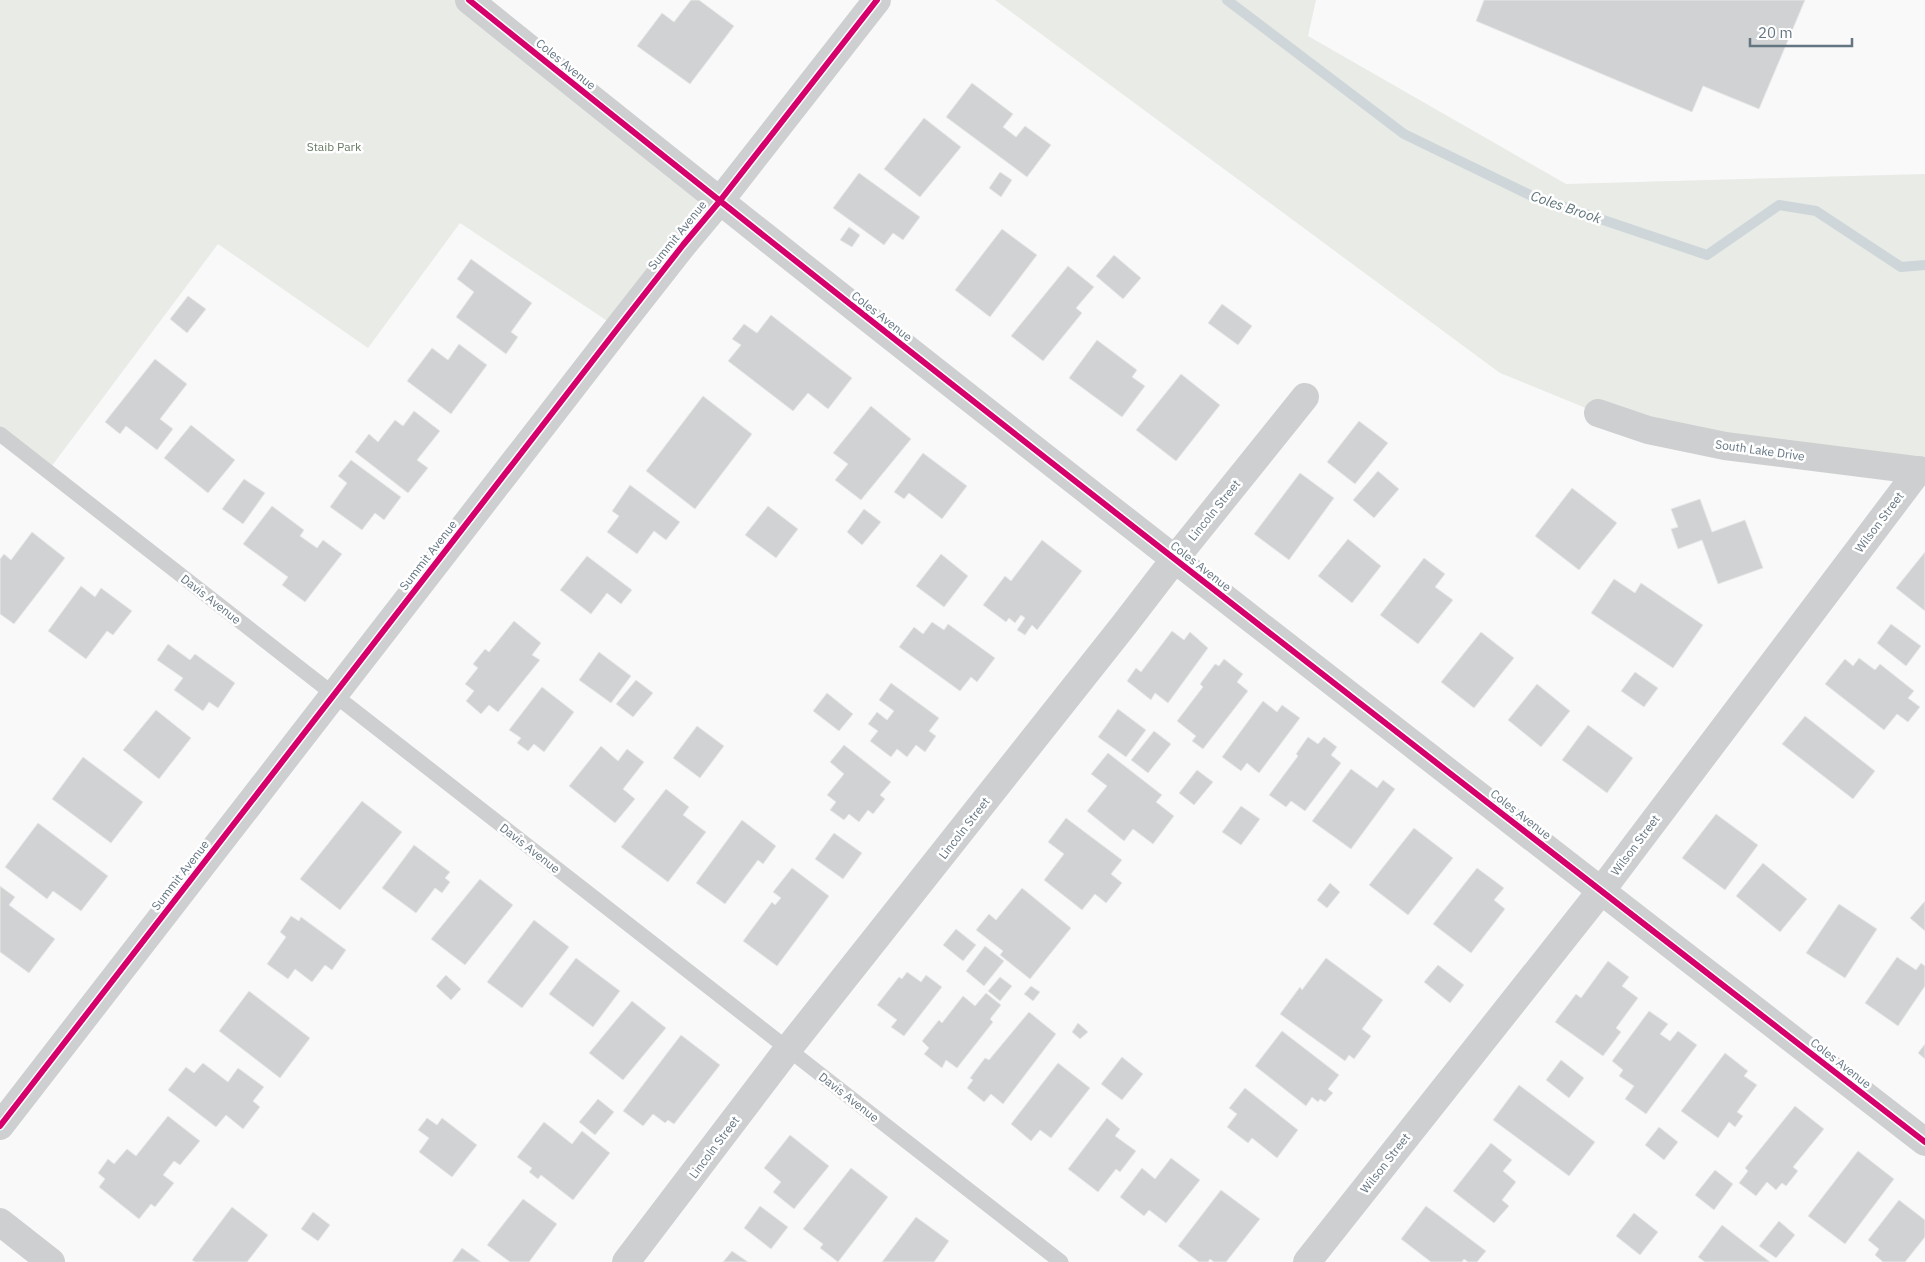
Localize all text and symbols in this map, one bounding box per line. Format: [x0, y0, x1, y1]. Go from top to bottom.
scale bar [1750, 15, 1852, 47]
text: 20 m [1758, 23, 1793, 42]
street label: Coles Avenue [533, 35, 599, 93]
park label: Staib Park [307, 139, 362, 154]
water label: Coles Brook [1528, 187, 1604, 228]
street label: Summit Avenue [644, 197, 710, 273]
street label: Coles Avenue [849, 288, 916, 345]
street label: South Lake Drive [1714, 436, 1806, 464]
street label: Lincoln Street [1185, 476, 1243, 544]
street label: Wilson Street [1851, 489, 1907, 555]
street label: Summit Avenue [396, 517, 460, 593]
street label: Coles Avenue [1168, 538, 1235, 595]
street label: Davis Avenue [178, 571, 244, 627]
street label: Coles Avenue [1488, 786, 1555, 843]
street label: Lincoln Street [935, 794, 993, 862]
street label: Wilson Street [1607, 812, 1663, 878]
street label: Davis Avenue [497, 820, 563, 876]
street label: Summit Avenue [148, 837, 212, 913]
street label: Coles Avenue [1808, 1035, 1875, 1092]
street label: Davis Avenue [816, 1069, 882, 1125]
street label: Lincoln Street [686, 1113, 742, 1181]
street label: Wilson Street [1357, 1130, 1413, 1196]

